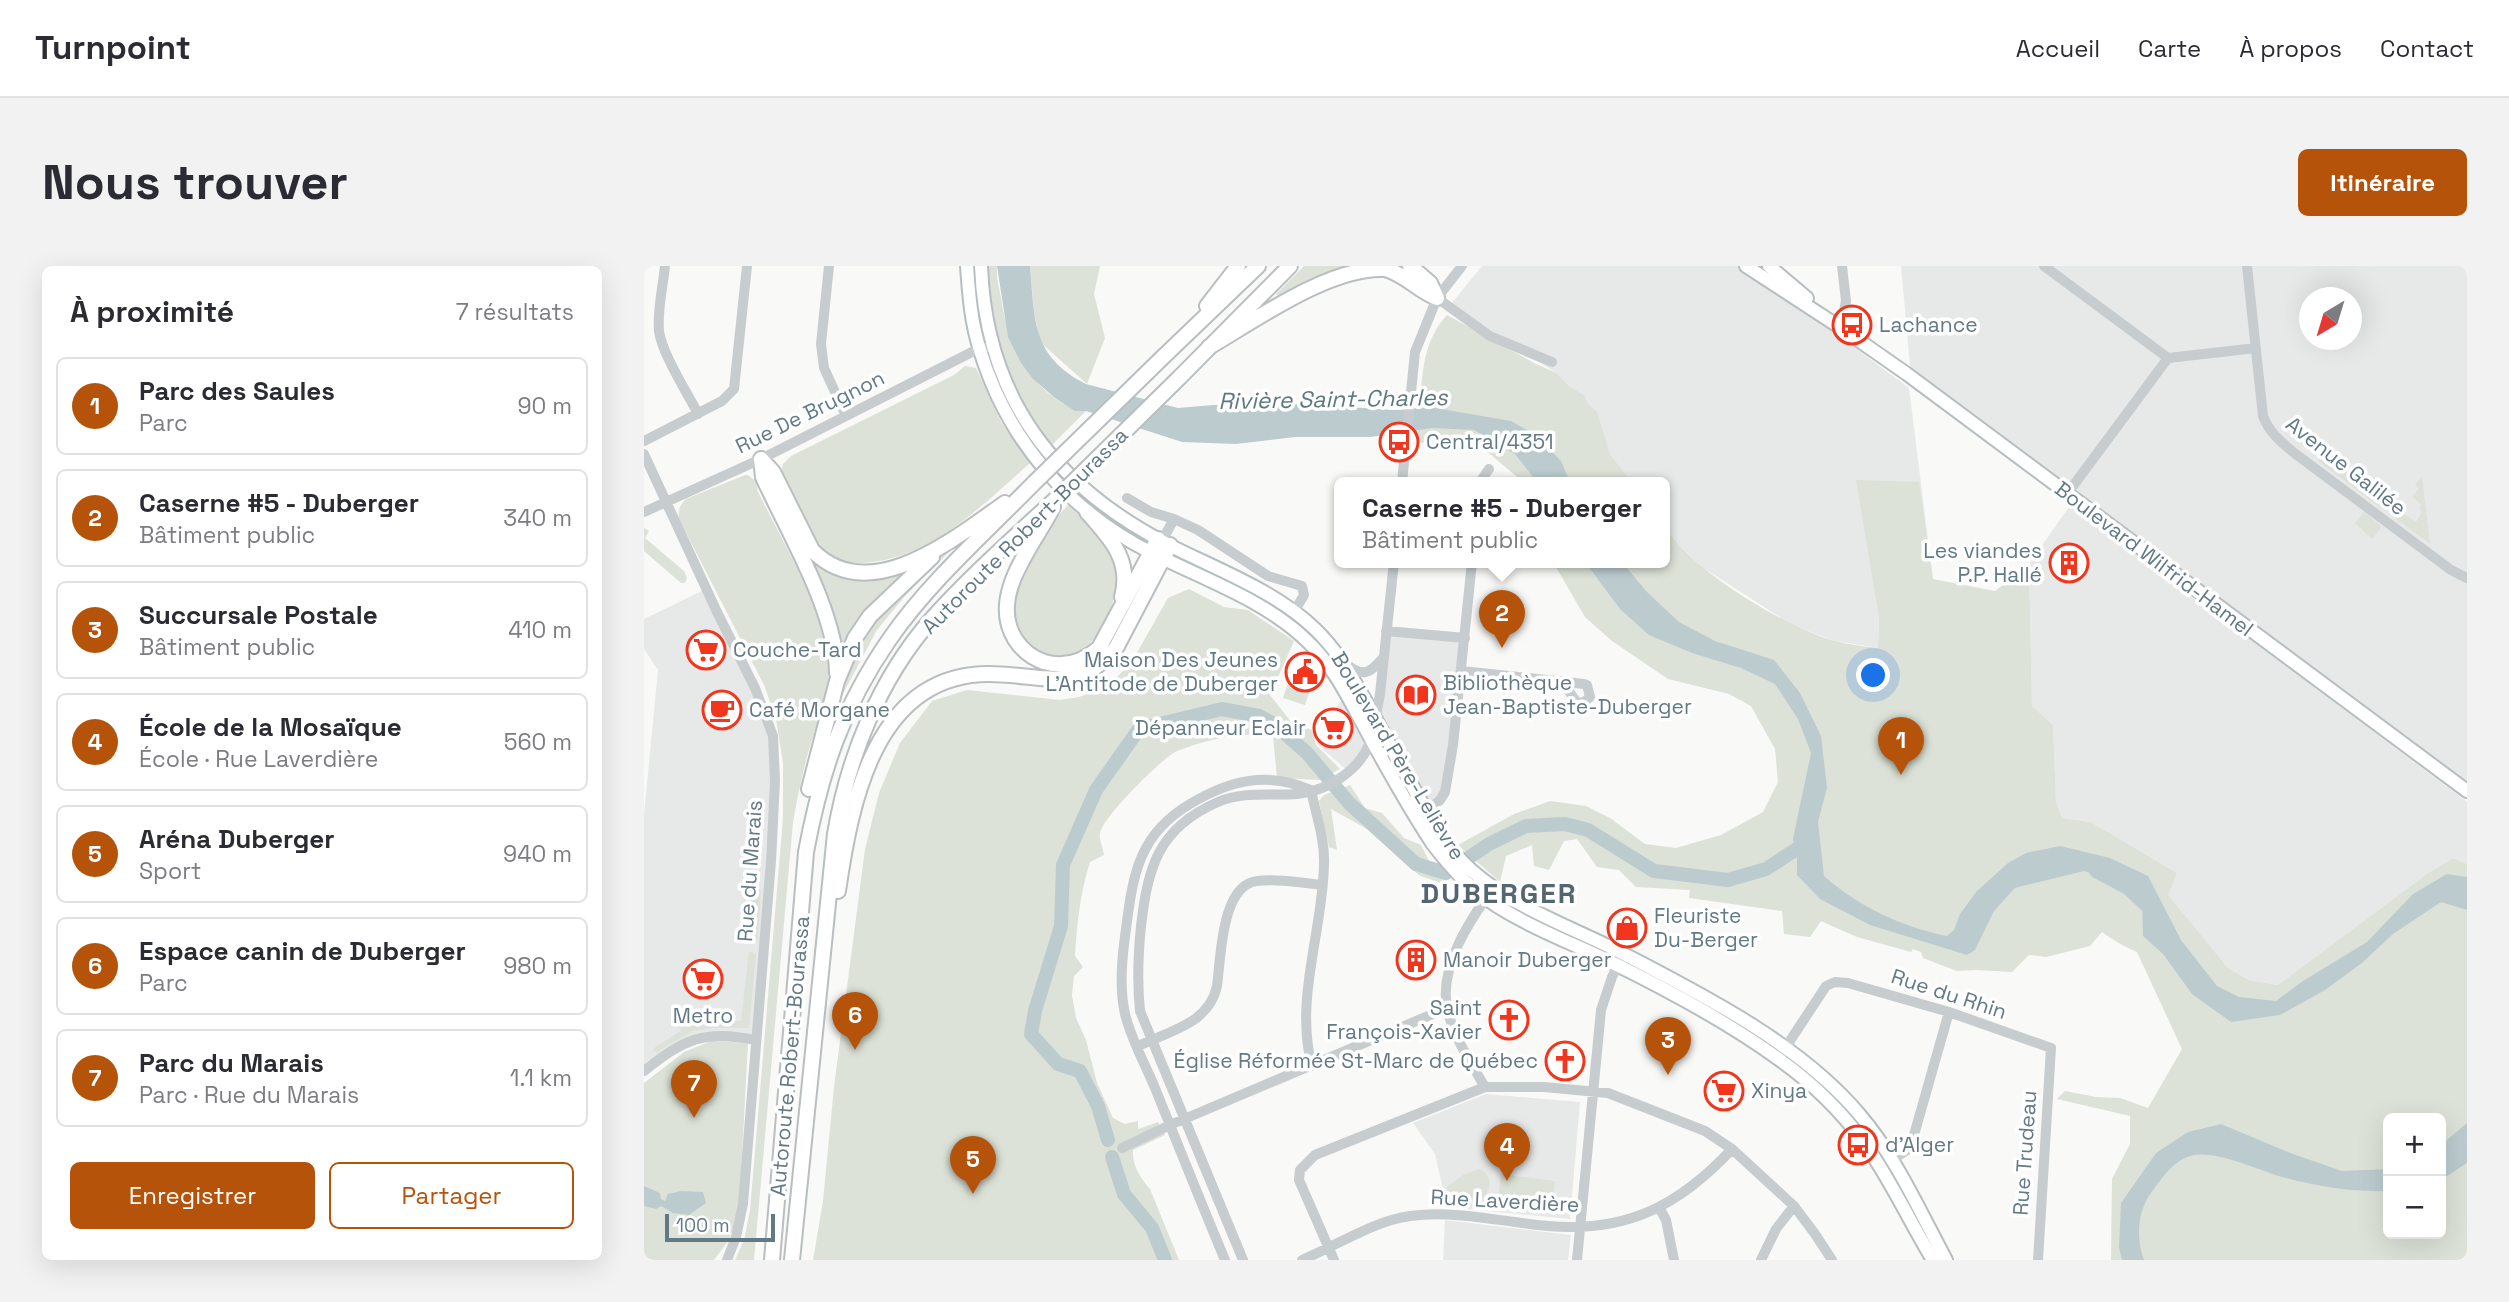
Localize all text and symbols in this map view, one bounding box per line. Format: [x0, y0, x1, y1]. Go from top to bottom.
text: Turnpoint [35, 27, 191, 69]
text: Accueil [2016, 33, 2100, 64]
text: Carte [2138, 33, 2201, 64]
text: À propos [2239, 33, 2342, 64]
text: Contact [2380, 33, 2474, 64]
button: Itinéraire [2298, 149, 2467, 216]
text: Nous trouver [42, 151, 348, 213]
north arrow [2299, 287, 2362, 350]
text: À proximité [70, 292, 234, 331]
text: 7 résultats [456, 297, 574, 327]
bus stop icon: Lachance [1831, 304, 1873, 346]
place label: Lachance [1879, 311, 1978, 338]
street label: Rue De Brugnon [731, 364, 889, 459]
text: Parc des Saules [139, 374, 335, 408]
water label: Rivière Saint-Charles [1218, 382, 1449, 416]
text: 1 [90, 391, 100, 421]
text: 90 m [517, 391, 572, 421]
text: Parc [139, 408, 188, 438]
street label: Avenue Galilée [2281, 410, 2412, 521]
bus stop icon: Central/4351 [1378, 421, 1420, 463]
street label: Autoroute Robert-Bourassa [916, 422, 1134, 640]
place label: Central/4351 [1426, 428, 1554, 455]
street label: Boulevard Wilfrid-Hamel [2050, 475, 2259, 642]
popup [1334, 477, 1670, 568]
text: Caserne #5 - Duberger [139, 486, 419, 520]
text: Caserne #5 - Duberger [1362, 491, 1642, 525]
text: 2 [88, 503, 102, 533]
text: 340 m [503, 503, 572, 533]
text: Bâtiment public [139, 520, 315, 550]
text: Bâtiment public [1362, 525, 1538, 555]
place label: Les viandes P.P. Hallé [1923, 537, 2042, 588]
building icon: Les viandes P.P. Hallé [2048, 542, 2090, 584]
pin: 2 [1479, 590, 1525, 648]
text: Succursale Postale [139, 598, 378, 632]
text: 3 [88, 615, 102, 645]
text: 410 m [508, 615, 572, 645]
supermarket icon: Couche-Tard [685, 629, 727, 671]
text: Bâtiment public [139, 632, 315, 662]
place label: Couche-Tard [733, 636, 862, 663]
place label: Maison Des Jeunes L'Antitode de Duberger [1046, 646, 1278, 697]
street label: Boulevard Père-Lelièvre [1326, 647, 1471, 865]
public building icon: Maison Des Jeunes L'Antitode de Duberger [1284, 651, 1326, 693]
your location [1856, 658, 1890, 692]
place label: Bibliothèque Jean-Baptiste-Duberger [1443, 669, 1692, 720]
library icon: Bibliothèque Jean-Baptiste-Duberger [1395, 674, 1437, 716]
cafe icon: Café Morgane [701, 689, 743, 731]
place label: Café Morgane [749, 696, 890, 723]
supermarket icon: Dépanneur Eclair [1312, 707, 1354, 749]
text: École de la Mosaïque [139, 710, 402, 744]
place label: Dépanneur Eclair [1135, 714, 1306, 741]
pin: 1 [1878, 717, 1924, 775]
text: 4 [88, 727, 102, 757]
text: 560 m [504, 727, 572, 757]
text: École · Rue Laverdière [139, 744, 378, 774]
street label: Rue du Marais [731, 799, 768, 943]
text: Aréna Duberger [139, 822, 335, 856]
text: 5 [88, 839, 102, 869]
text: 940 m [503, 839, 572, 869]
text: Sport [139, 856, 201, 886]
district label: DUBERGER [1420, 875, 1578, 911]
place label: Fleuriste Du-Berger [1654, 902, 1758, 953]
shop icon: Fleuriste Du-Berger [1606, 907, 1648, 949]
street label: Autoroute Robert-Bourassa [764, 915, 815, 1197]
text: Espace canin de Duberger [139, 934, 466, 968]
building icon: Manoir Duberger [1395, 939, 1437, 981]
place label: Manoir Duberger [1443, 946, 1612, 973]
text: 6 [88, 951, 102, 981]
text: 980 m [503, 951, 572, 981]
supermarket icon: Metro [682, 958, 724, 1000]
street label: Rue du Rhin [1888, 962, 2010, 1025]
text: Parc [139, 968, 188, 998]
pin: 6 [832, 992, 878, 1050]
place label: Saint François-Xavier [1326, 994, 1482, 1045]
church icon: Saint François-Xavier [1488, 999, 1530, 1041]
place label: Metro [673, 1002, 733, 1029]
pin: 3 [1645, 1017, 1691, 1075]
church icon: Église Réformée St-Marc de Québec [1544, 1040, 1586, 1082]
text: Parc du Marais [139, 1046, 324, 1080]
place label: Église Réformée St-Marc de Québec [1174, 1047, 1538, 1074]
pin: 7 [671, 1060, 717, 1118]
text: 7 [89, 1063, 101, 1093]
text: 1.1 km [510, 1063, 572, 1093]
supermarket icon: Xinya [1703, 1070, 1745, 1112]
place label: Xinya [1751, 1077, 1807, 1104]
text: Parc · Rue du Marais [139, 1080, 359, 1110]
street label: Rue Trudeau [2007, 1089, 2042, 1217]
map controls [2383, 1113, 2446, 1239]
button: + [2383, 1113, 2446, 1176]
pin: 4 [1484, 1123, 1530, 1181]
bus stop icon: d'Alger [1837, 1124, 1879, 1166]
place label: d'Alger [1885, 1131, 1954, 1158]
pin: 5 [950, 1136, 996, 1194]
button: Enregistrer [70, 1162, 315, 1229]
button: Partager [329, 1162, 574, 1229]
button: − [2383, 1176, 2446, 1239]
street label: Rue Laverdière [1430, 1183, 1580, 1218]
scale bar [665, 1211, 775, 1243]
text: 100 m [676, 1213, 730, 1238]

